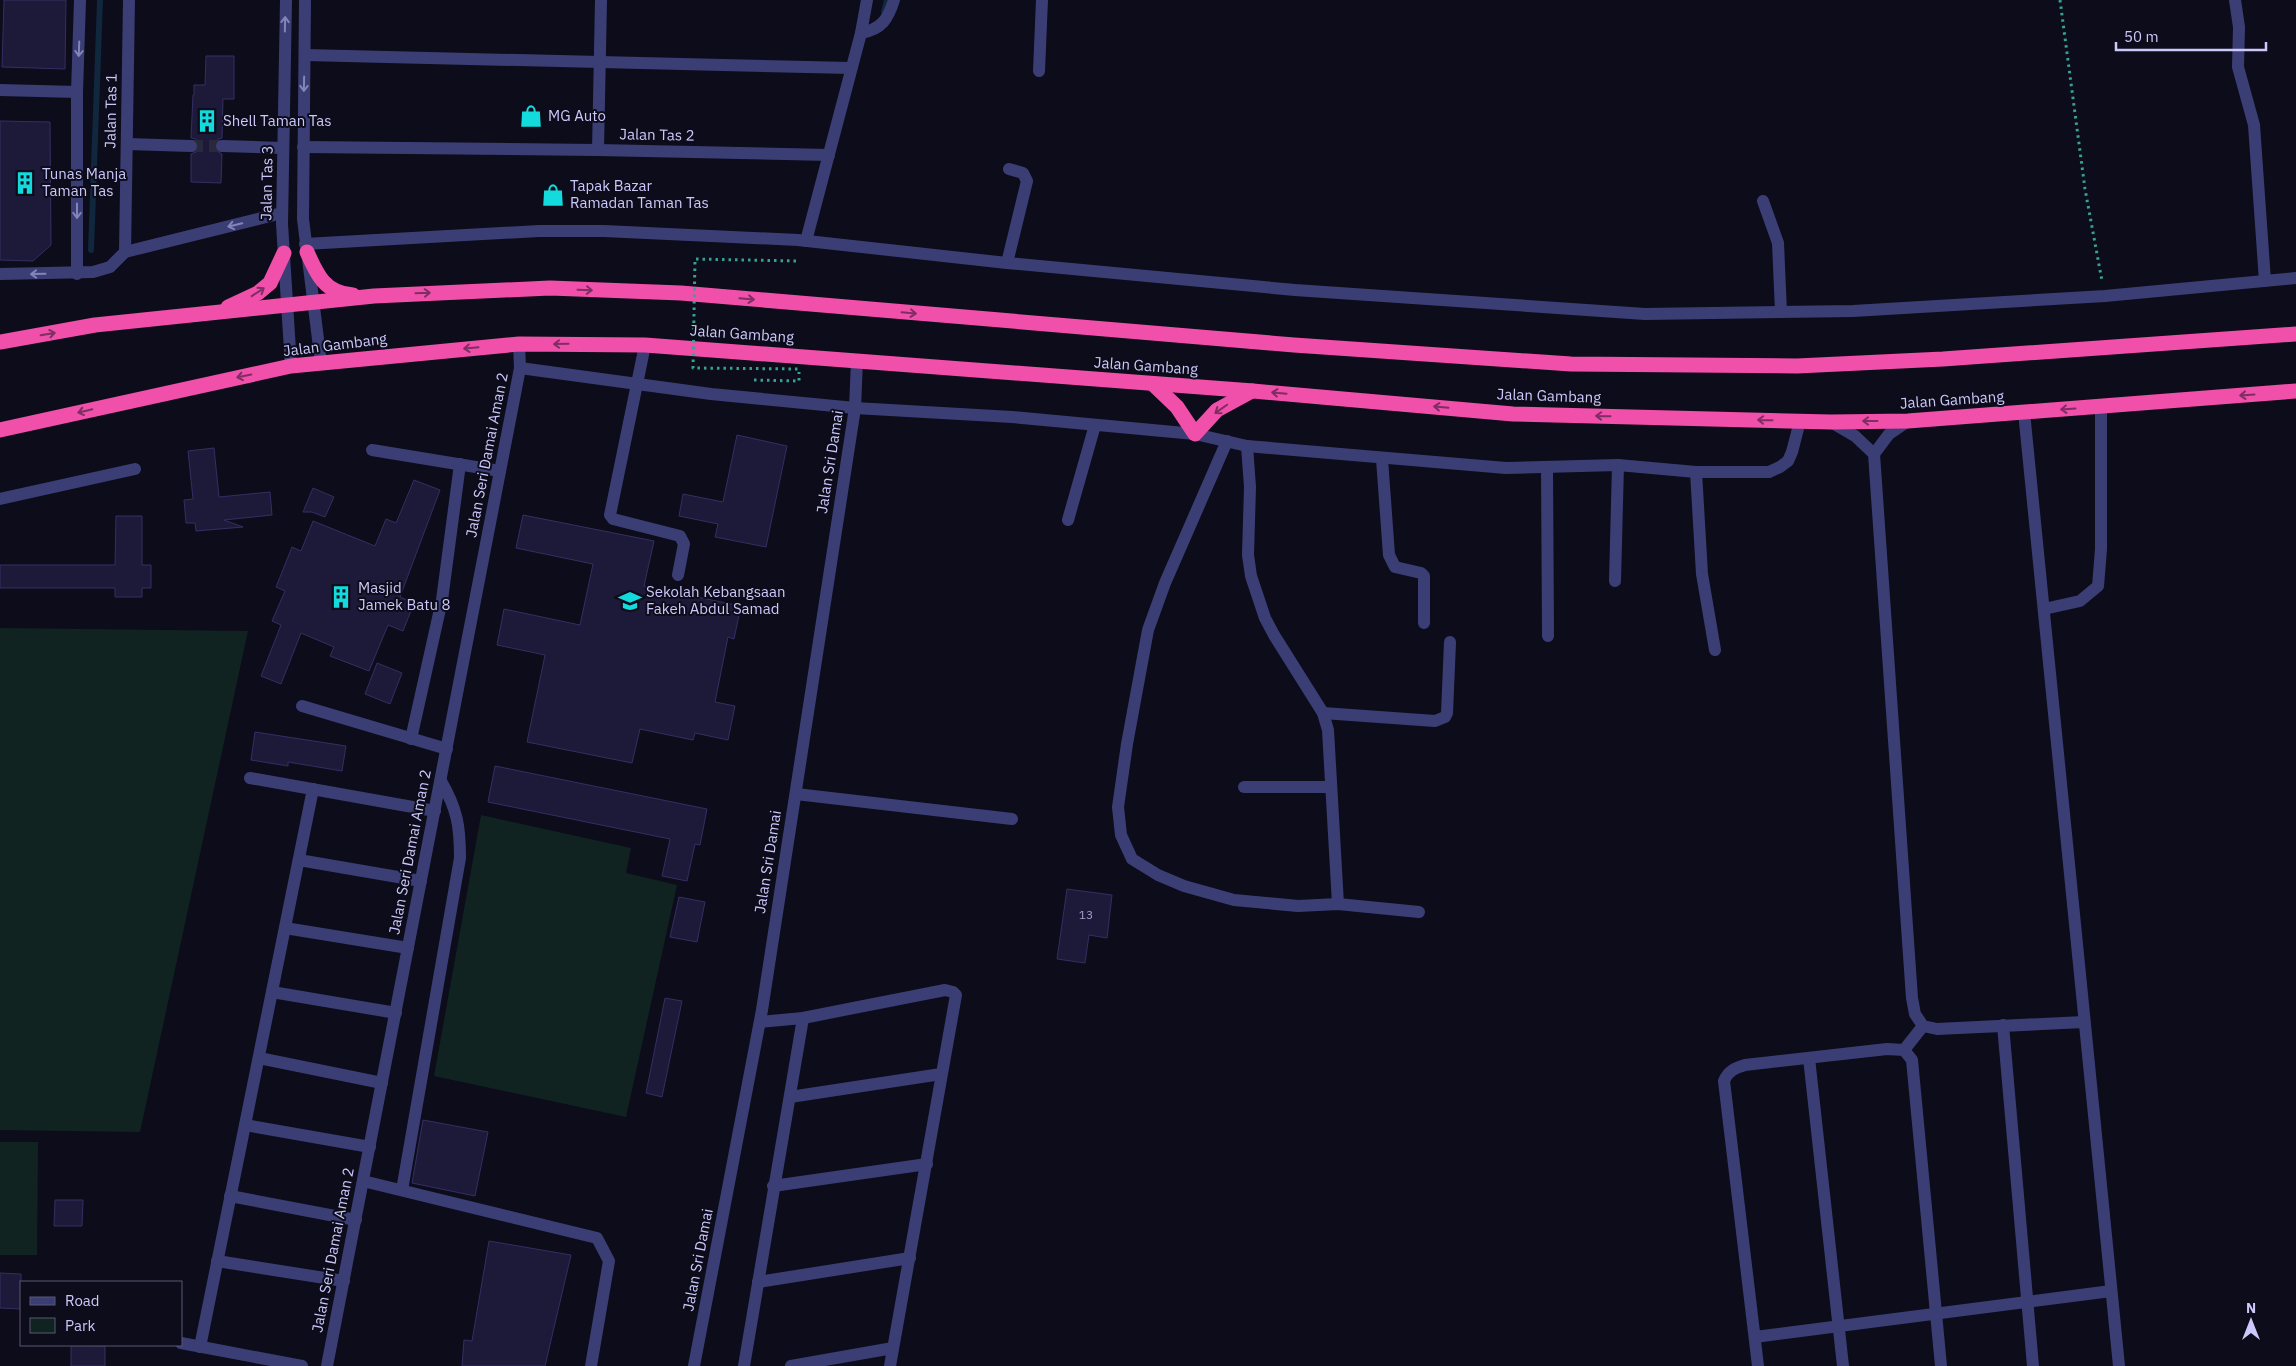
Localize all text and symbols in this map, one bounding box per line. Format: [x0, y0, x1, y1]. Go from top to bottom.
one-way arrow [281, 16, 290, 32]
scale bar [2116, 20, 2266, 52]
text: 50 m [2124, 27, 2159, 46]
one-way arrow [74, 40, 83, 56]
street label: Jalan Tas 1 [100, 73, 121, 149]
one-way arrow [299, 75, 309, 91]
shop icon: MG Auto [518, 103, 544, 129]
place label: MG Auto [548, 106, 606, 125]
building icon: Shell Taman Tas [194, 108, 220, 134]
place label: Shell Taman Tas [223, 111, 332, 130]
street label: Jalan Tas 2 [619, 124, 695, 145]
street label: Jalan Tas 3 [256, 145, 277, 221]
place label: Tunas Manja Taman Tas [42, 164, 126, 200]
building icon: Tunas Manja Taman Tas [12, 170, 38, 196]
place label: Tapak Bazar Ramadan Taman Tas [570, 176, 709, 212]
shop icon: Tapak Bazar Ramadan Taman Tas [540, 182, 566, 208]
one-way arrow [72, 202, 82, 219]
one-way arrow [227, 220, 243, 230]
one-way arrow [31, 269, 47, 279]
one-way arrow [577, 285, 593, 294]
one-way arrow [251, 286, 265, 297]
one-way arrow [414, 288, 430, 298]
one-way arrow [739, 294, 755, 304]
one-way arrow [901, 309, 917, 318]
street label: Jalan Gambang [689, 320, 795, 347]
one-way arrow [40, 328, 56, 338]
street label: Jalan Gambang [282, 329, 388, 360]
one-way arrow [553, 339, 570, 349]
one-way arrow [463, 344, 479, 353]
street label: Jalan Gambang [1093, 352, 1199, 379]
street label: Jalan Seri Damai Aman 2 [461, 371, 512, 539]
one-way arrow [236, 372, 252, 381]
street label: Jalan Gambang [1496, 384, 1602, 407]
street label: Jalan Gambang [1899, 386, 2005, 413]
one-way arrow [1271, 388, 1287, 398]
one-way arrow [2240, 391, 2256, 400]
one-way arrow [1433, 402, 1449, 412]
one-way arrow [1214, 404, 1228, 414]
one-way arrow [2060, 404, 2076, 413]
one-way arrow [77, 407, 93, 416]
street label: Jalan Sri Damai [812, 409, 847, 515]
one-way arrow [1595, 411, 1612, 421]
one-way arrow [1757, 415, 1774, 425]
one-way arrow [1862, 416, 1878, 426]
place label: Masjid Jamek Batu 8 [358, 578, 451, 614]
place label: Sekolah Kebangsaan Fakeh Abdul Samad [646, 582, 786, 618]
building icon: Masjid Jamek Batu 8 [328, 584, 354, 610]
school or university icon: Sekolah Kebangsaan Fakeh Abdul Samad [617, 588, 643, 614]
street label: Jalan Seri Damai Aman 2 [384, 768, 435, 936]
street label: Jalan Sri Damai [750, 809, 785, 915]
house number: 13 [1079, 907, 1093, 922]
street label: Jalan Seri Damai Aman 2 [307, 1166, 358, 1334]
street label: Jalan Sri Damai [678, 1207, 717, 1313]
legend [20, 1281, 182, 1346]
text: Road [65, 1291, 100, 1310]
north arrow [2226, 1296, 2276, 1346]
text: N [2246, 1299, 2256, 1317]
text: Park [65, 1316, 95, 1335]

